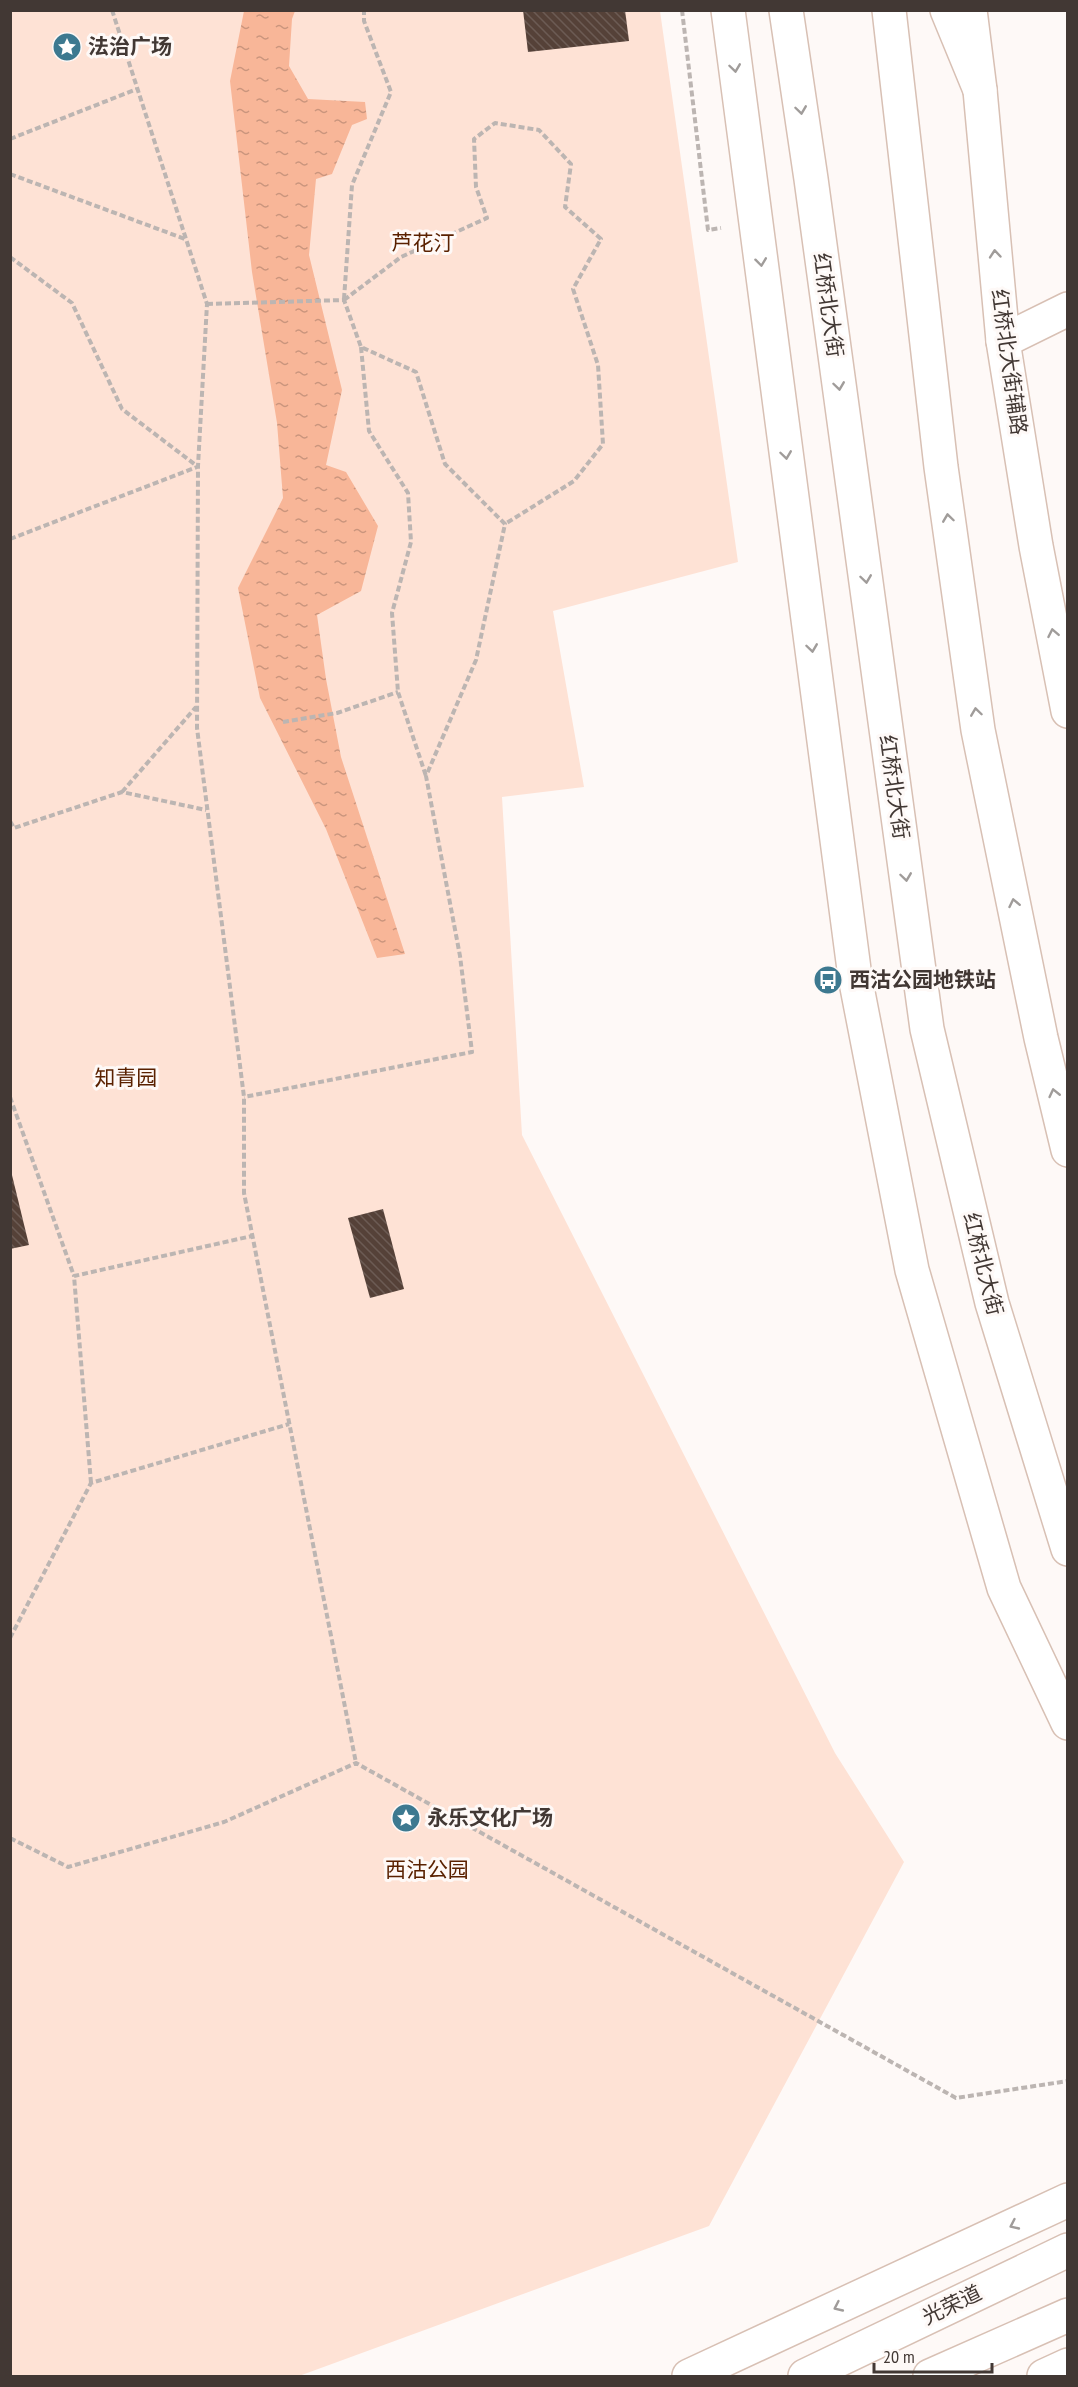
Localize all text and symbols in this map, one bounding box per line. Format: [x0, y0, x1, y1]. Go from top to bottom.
place icon: 法治广场 [51, 31, 83, 63]
place label: 法治广场 [88, 33, 172, 60]
one-way arrow [729, 64, 741, 73]
one-way arrow [794, 105, 806, 115]
park label: 芦花汀 [392, 229, 455, 256]
one-way arrow [989, 249, 1002, 258]
street label: 红桥北大街 [808, 251, 849, 359]
one-way arrow [754, 257, 766, 266]
street label: 红桥北大街辅路 [986, 287, 1033, 437]
one-way arrow [833, 382, 845, 391]
one-way arrow [780, 451, 792, 460]
one-way arrow [943, 514, 955, 523]
one-way arrow [859, 575, 871, 584]
one-way arrow [1047, 629, 1060, 639]
one-way arrow [805, 644, 818, 653]
one-way arrow [970, 707, 982, 716]
street label: 红桥北大街 [874, 733, 915, 841]
one-way arrow [899, 872, 912, 881]
one-way arrow [1008, 898, 1021, 908]
bus stop icon: 西沽公园地铁站 [812, 964, 844, 996]
place label: 西沽公园地铁站 [849, 966, 996, 993]
park label: 知青园 [95, 1064, 158, 1091]
one-way arrow [1049, 1089, 1062, 1099]
street label: 红桥北大街 [958, 1210, 1009, 1318]
place icon: 永乐文化广场 [390, 1802, 422, 1834]
place label: 永乐文化广场 [427, 1804, 553, 1831]
park label: 西沽公园 [385, 1856, 469, 1883]
one-way arrow [1010, 2218, 1021, 2230]
street label: 光荣道 [918, 2279, 986, 2330]
one-way arrow [833, 2300, 844, 2312]
scale bar [874, 2336, 992, 2374]
text: 20 m [883, 2345, 915, 2368]

